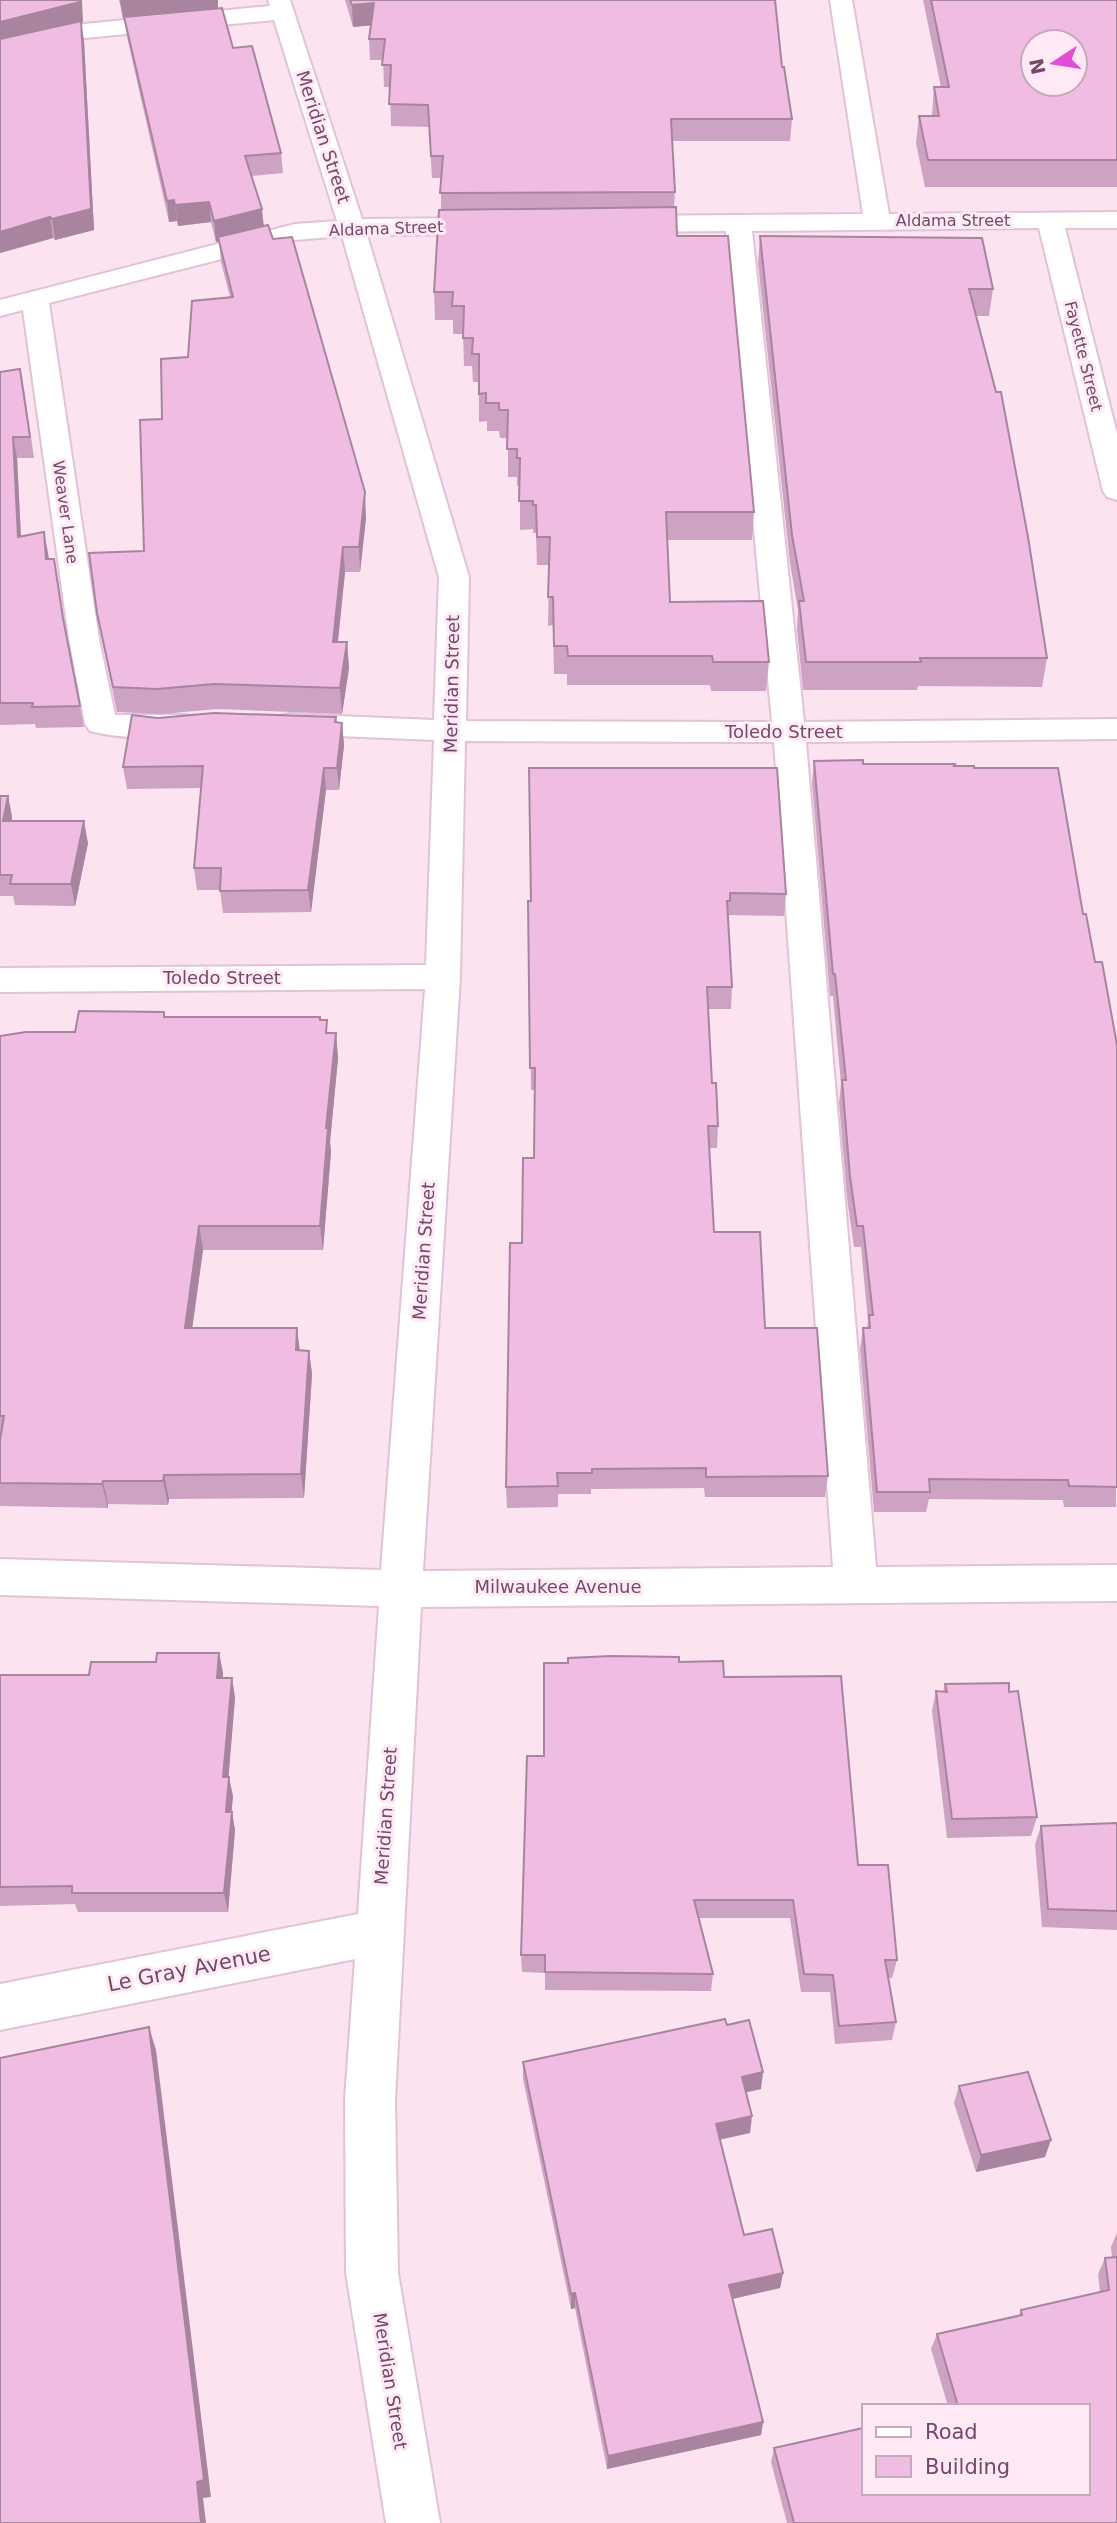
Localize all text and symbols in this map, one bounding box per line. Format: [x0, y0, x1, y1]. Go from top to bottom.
north arrow [1019, 28, 1089, 98]
text: N [1025, 56, 1050, 77]
street label: Meridian Street [292, 68, 355, 206]
street label: Aldama Street [896, 211, 1010, 230]
street label: Aldama Street [328, 217, 444, 240]
street label: Fayette Street [1061, 299, 1106, 413]
street label: Weaver Lane [49, 459, 82, 565]
street label: Meridian Street [440, 615, 463, 753]
street label: Toledo Street [724, 721, 843, 742]
street label: Toledo Street [162, 967, 281, 988]
street label: Meridian Street [408, 1181, 439, 1321]
street label: Milwaukee Avenue [474, 1576, 642, 1597]
street label: Meridian Street [370, 1746, 401, 1886]
street label: Le Gray Avenue [105, 1941, 273, 1997]
street label: Meridian Street [369, 2311, 412, 2451]
legend [862, 2404, 1089, 2495]
text: Road [925, 2420, 978, 2444]
text: Building [925, 2455, 1010, 2479]

